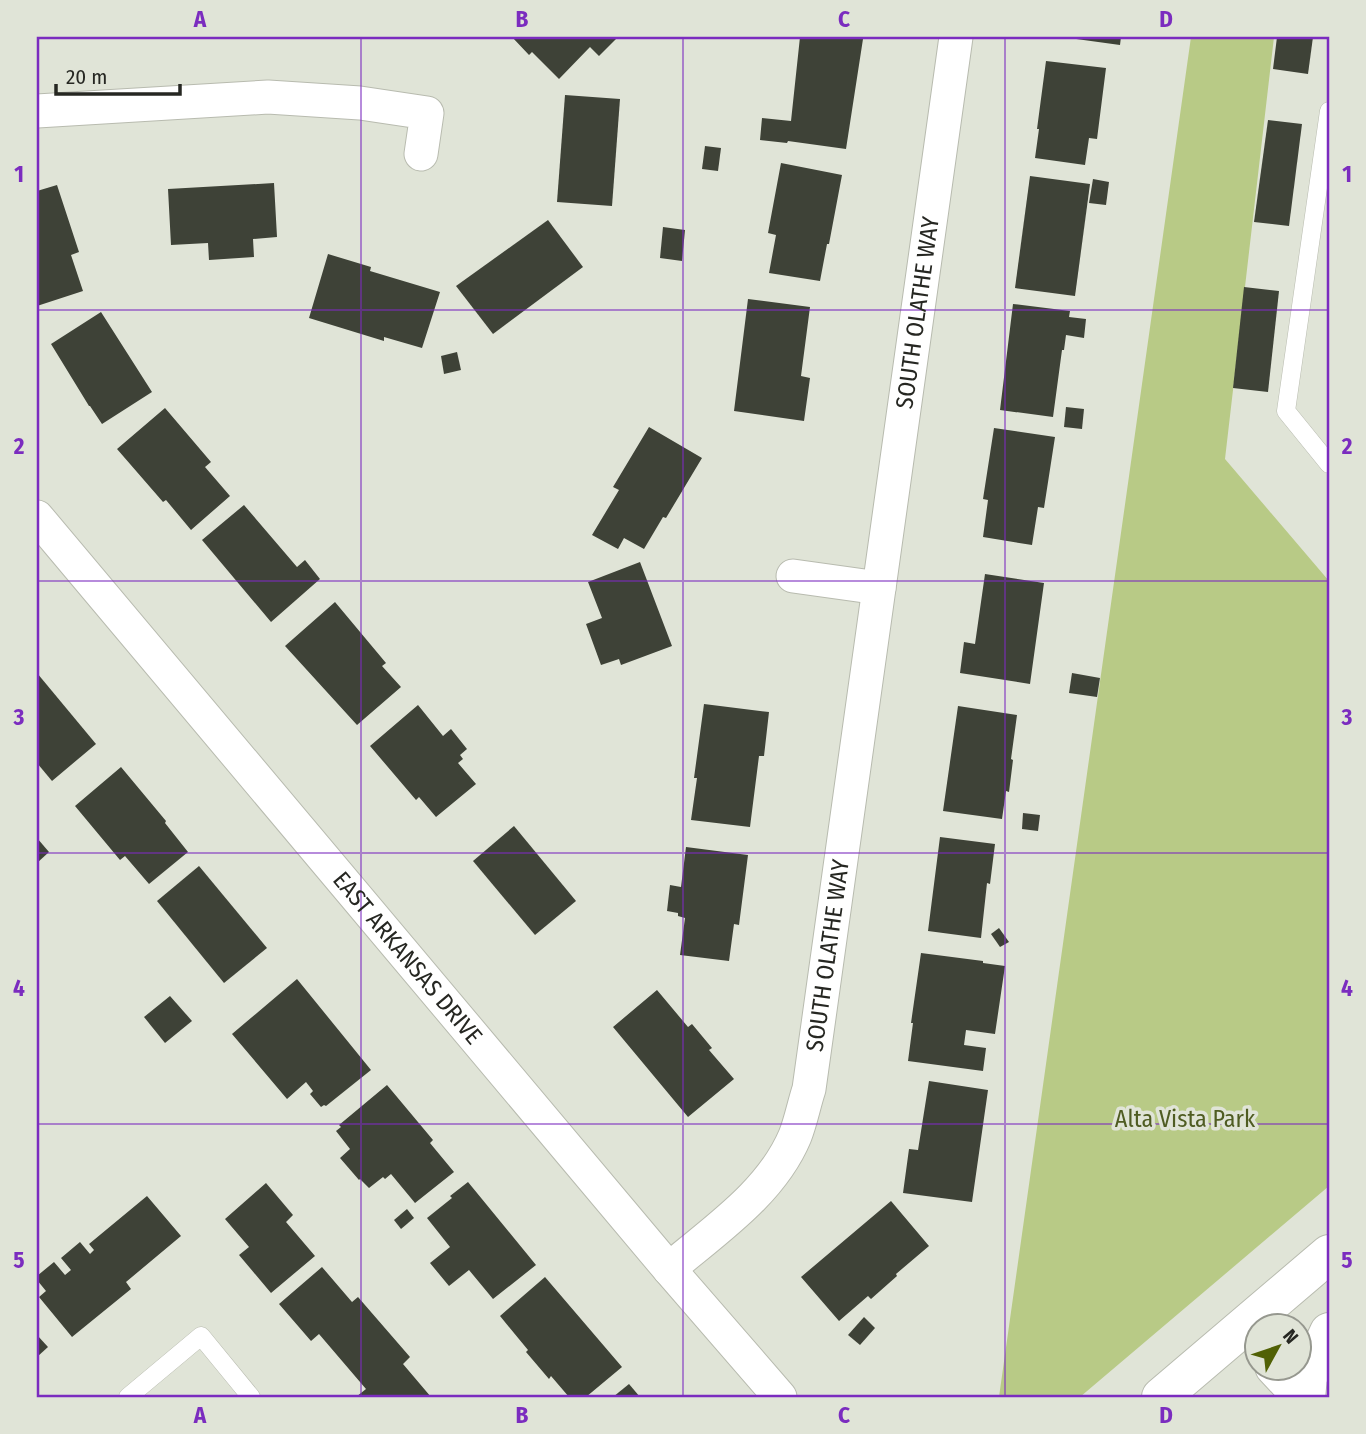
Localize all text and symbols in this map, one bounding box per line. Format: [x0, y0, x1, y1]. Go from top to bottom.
text: A [193, 5, 207, 33]
text: B [516, 5, 529, 33]
text: C [838, 5, 850, 33]
text: D [1159, 5, 1173, 33]
scale bar [56, 52, 180, 96]
text: 20 m [66, 64, 107, 90]
text: 1 [14, 160, 24, 188]
text: 1 [1342, 160, 1352, 188]
street label: SOUTH OLATHE WAY [890, 215, 945, 410]
text: 2 [13, 432, 25, 460]
text: 2 [1341, 432, 1353, 460]
text: 3 [13, 703, 25, 731]
text: 3 [1341, 703, 1353, 731]
street label: SOUTH OLATHE WAY [800, 858, 855, 1053]
street label: EAST ARKANSAS DRIVE [327, 866, 488, 1050]
text: 4 [13, 974, 25, 1002]
text: 4 [1341, 974, 1353, 1002]
park label: Alta Vista Park [1115, 1105, 1256, 1133]
text: 5 [13, 1246, 25, 1274]
text: 5 [1341, 1246, 1353, 1274]
north arrow [1244, 1312, 1314, 1382]
text: N [1278, 1325, 1303, 1348]
text: A [193, 1401, 207, 1429]
text: B [516, 1401, 529, 1429]
text: C [838, 1401, 850, 1429]
text: D [1159, 1401, 1173, 1429]

